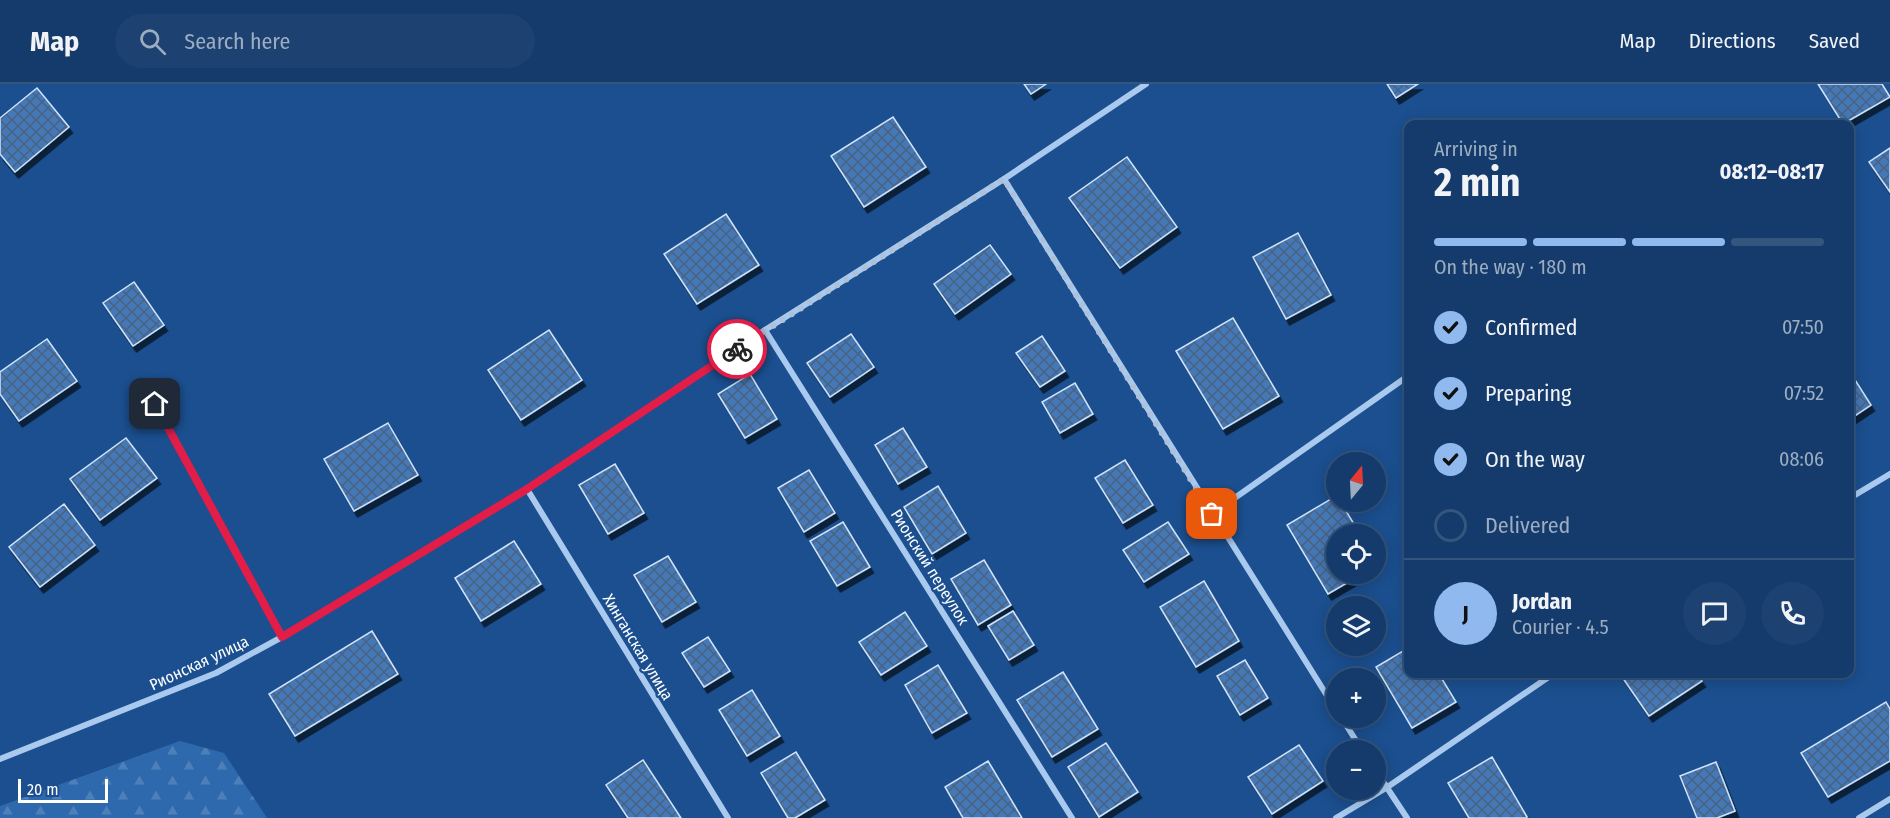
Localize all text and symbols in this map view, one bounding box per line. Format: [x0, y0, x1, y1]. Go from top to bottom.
search box [115, 14, 535, 68]
text: Map [30, 25, 79, 58]
icon: search [136, 25, 169, 58]
text: Search here [184, 28, 290, 55]
text: Map [1619, 28, 1656, 54]
text: Directions [1689, 28, 1776, 54]
text: Saved [1809, 28, 1860, 54]
text: Arriving in [1434, 137, 1518, 161]
text: 08:12–08:17 [1720, 158, 1824, 185]
text: 2 min [1434, 160, 1520, 206]
text: On the way · 180 m [1434, 255, 1587, 279]
icon: check [1434, 311, 1467, 344]
text: Confirmed [1485, 314, 1578, 341]
text: 07:50 [1782, 315, 1824, 339]
courier [707, 319, 767, 379]
icon: bike [721, 333, 754, 366]
icon: check [1434, 377, 1467, 410]
pin [129, 378, 180, 429]
text: Preparing [1485, 380, 1571, 407]
text: 07:52 [1784, 381, 1824, 405]
icon: home [138, 387, 171, 420]
icon: check [1434, 443, 1467, 476]
text: On the way [1485, 446, 1585, 473]
text: 08:06 [1779, 447, 1824, 471]
north arrow [1326, 452, 1386, 512]
map controls [1326, 452, 1386, 800]
pin [1186, 488, 1237, 539]
icon: bag [1195, 497, 1228, 530]
street label: Рионский переулок [887, 506, 973, 629]
text: Delivered [1485, 512, 1570, 539]
button: locate [1326, 524, 1386, 584]
button: chat [1683, 582, 1746, 645]
button: phone [1761, 582, 1824, 645]
text: Jordan [1512, 588, 1572, 615]
street label: Хинганская улица [599, 590, 677, 704]
button: layers [1326, 596, 1386, 656]
text: J [1462, 600, 1469, 627]
text: Courier · 4.5 [1512, 615, 1609, 639]
street label: Рионская улица [146, 632, 252, 694]
button: + [1326, 668, 1386, 728]
button: − [1326, 740, 1386, 800]
scale bar [18, 776, 108, 804]
text: 20 m [27, 780, 58, 799]

